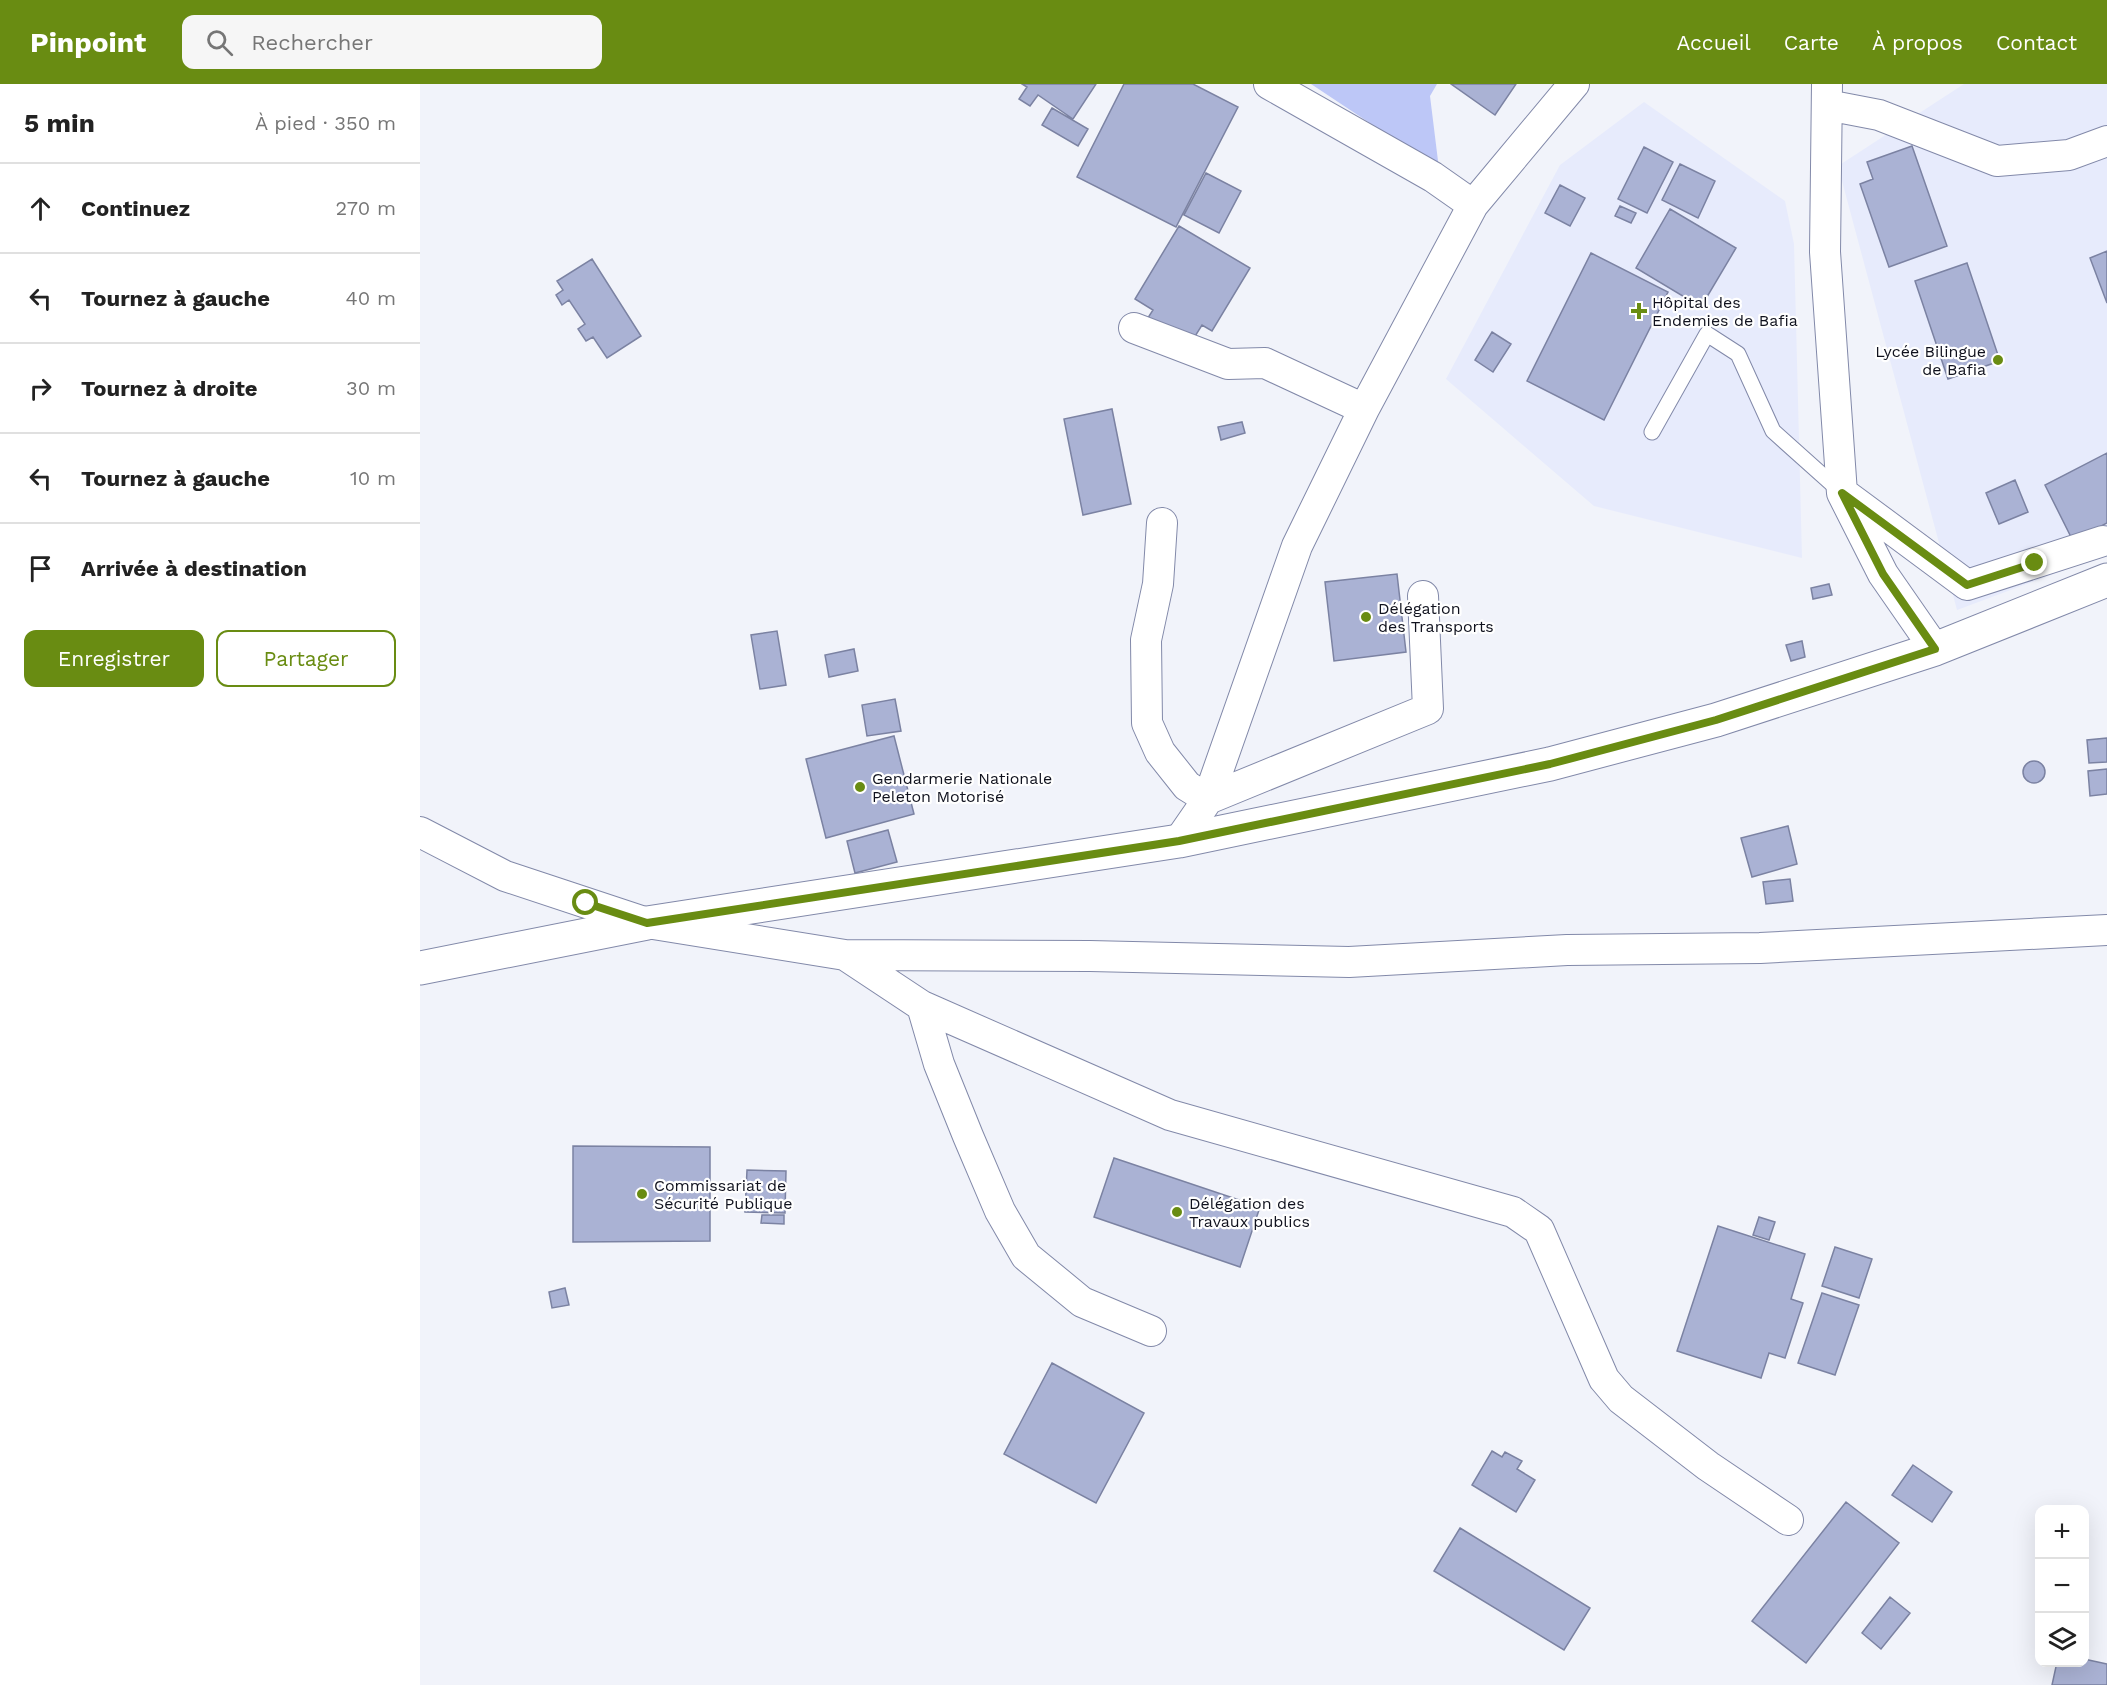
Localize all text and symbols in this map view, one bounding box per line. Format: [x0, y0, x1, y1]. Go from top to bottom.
search box [182, 15, 602, 69]
text: Pinpoint [30, 26, 146, 59]
icon: search [203, 26, 236, 59]
text: Rechercher [251, 30, 373, 55]
text: Accueil [1676, 30, 1751, 55]
text: Carte [1784, 30, 1839, 55]
text: À propos [1872, 30, 1963, 55]
text: Contact [1996, 30, 2077, 55]
text: 5 min [24, 108, 95, 138]
text: À pied · 350 m [255, 111, 396, 135]
icon: ahead [24, 192, 57, 225]
text: Continuez [81, 196, 190, 221]
text: 270 m [336, 196, 396, 220]
icon: left [24, 282, 57, 315]
text: Tournez à gauche [81, 286, 270, 311]
text: 40 m [345, 286, 396, 310]
place label: Hôpital des Endemies de Bafia [1652, 293, 1798, 330]
marker: Hôpital des Endemies de Bafia [1630, 302, 1648, 320]
place label: Lycée Bilingue de Bafia [1875, 342, 1986, 379]
marker: Lycée Bilingue de Bafia [1991, 353, 2005, 367]
icon: right [24, 372, 57, 405]
text: Tournez à droite [81, 376, 258, 401]
text: 30 m [346, 376, 396, 400]
icon: left [24, 462, 57, 495]
text: Tournez à gauche [81, 466, 270, 491]
text: 10 m [350, 466, 396, 490]
route end [2021, 549, 2047, 575]
icon: arrive [24, 552, 57, 585]
text: Arrivée à destination [81, 556, 307, 581]
place label: Délégation des Transports [1378, 599, 1494, 636]
marker: Délégation des Transports [1359, 610, 1373, 624]
button: Enregistrer [24, 630, 204, 687]
button: Partager [216, 630, 396, 687]
place label: Gendarmerie Nationale Peleton Motorisé [872, 769, 1052, 806]
marker: Gendarmerie Nationale Peleton Motorisé [853, 780, 867, 794]
route start [572, 889, 598, 915]
place label: Commissariat de Sécurité Publique [654, 1176, 792, 1213]
marker: Commissariat de Sécurité Publique [635, 1187, 649, 1201]
place label: Délégation des Travaux publics [1189, 1194, 1310, 1231]
marker: Délégation des Travaux publics [1170, 1205, 1184, 1219]
map controls [2035, 1505, 2089, 1667]
button: + [2035, 1505, 2089, 1559]
button: − [2035, 1559, 2089, 1613]
button: layers [2035, 1613, 2089, 1667]

